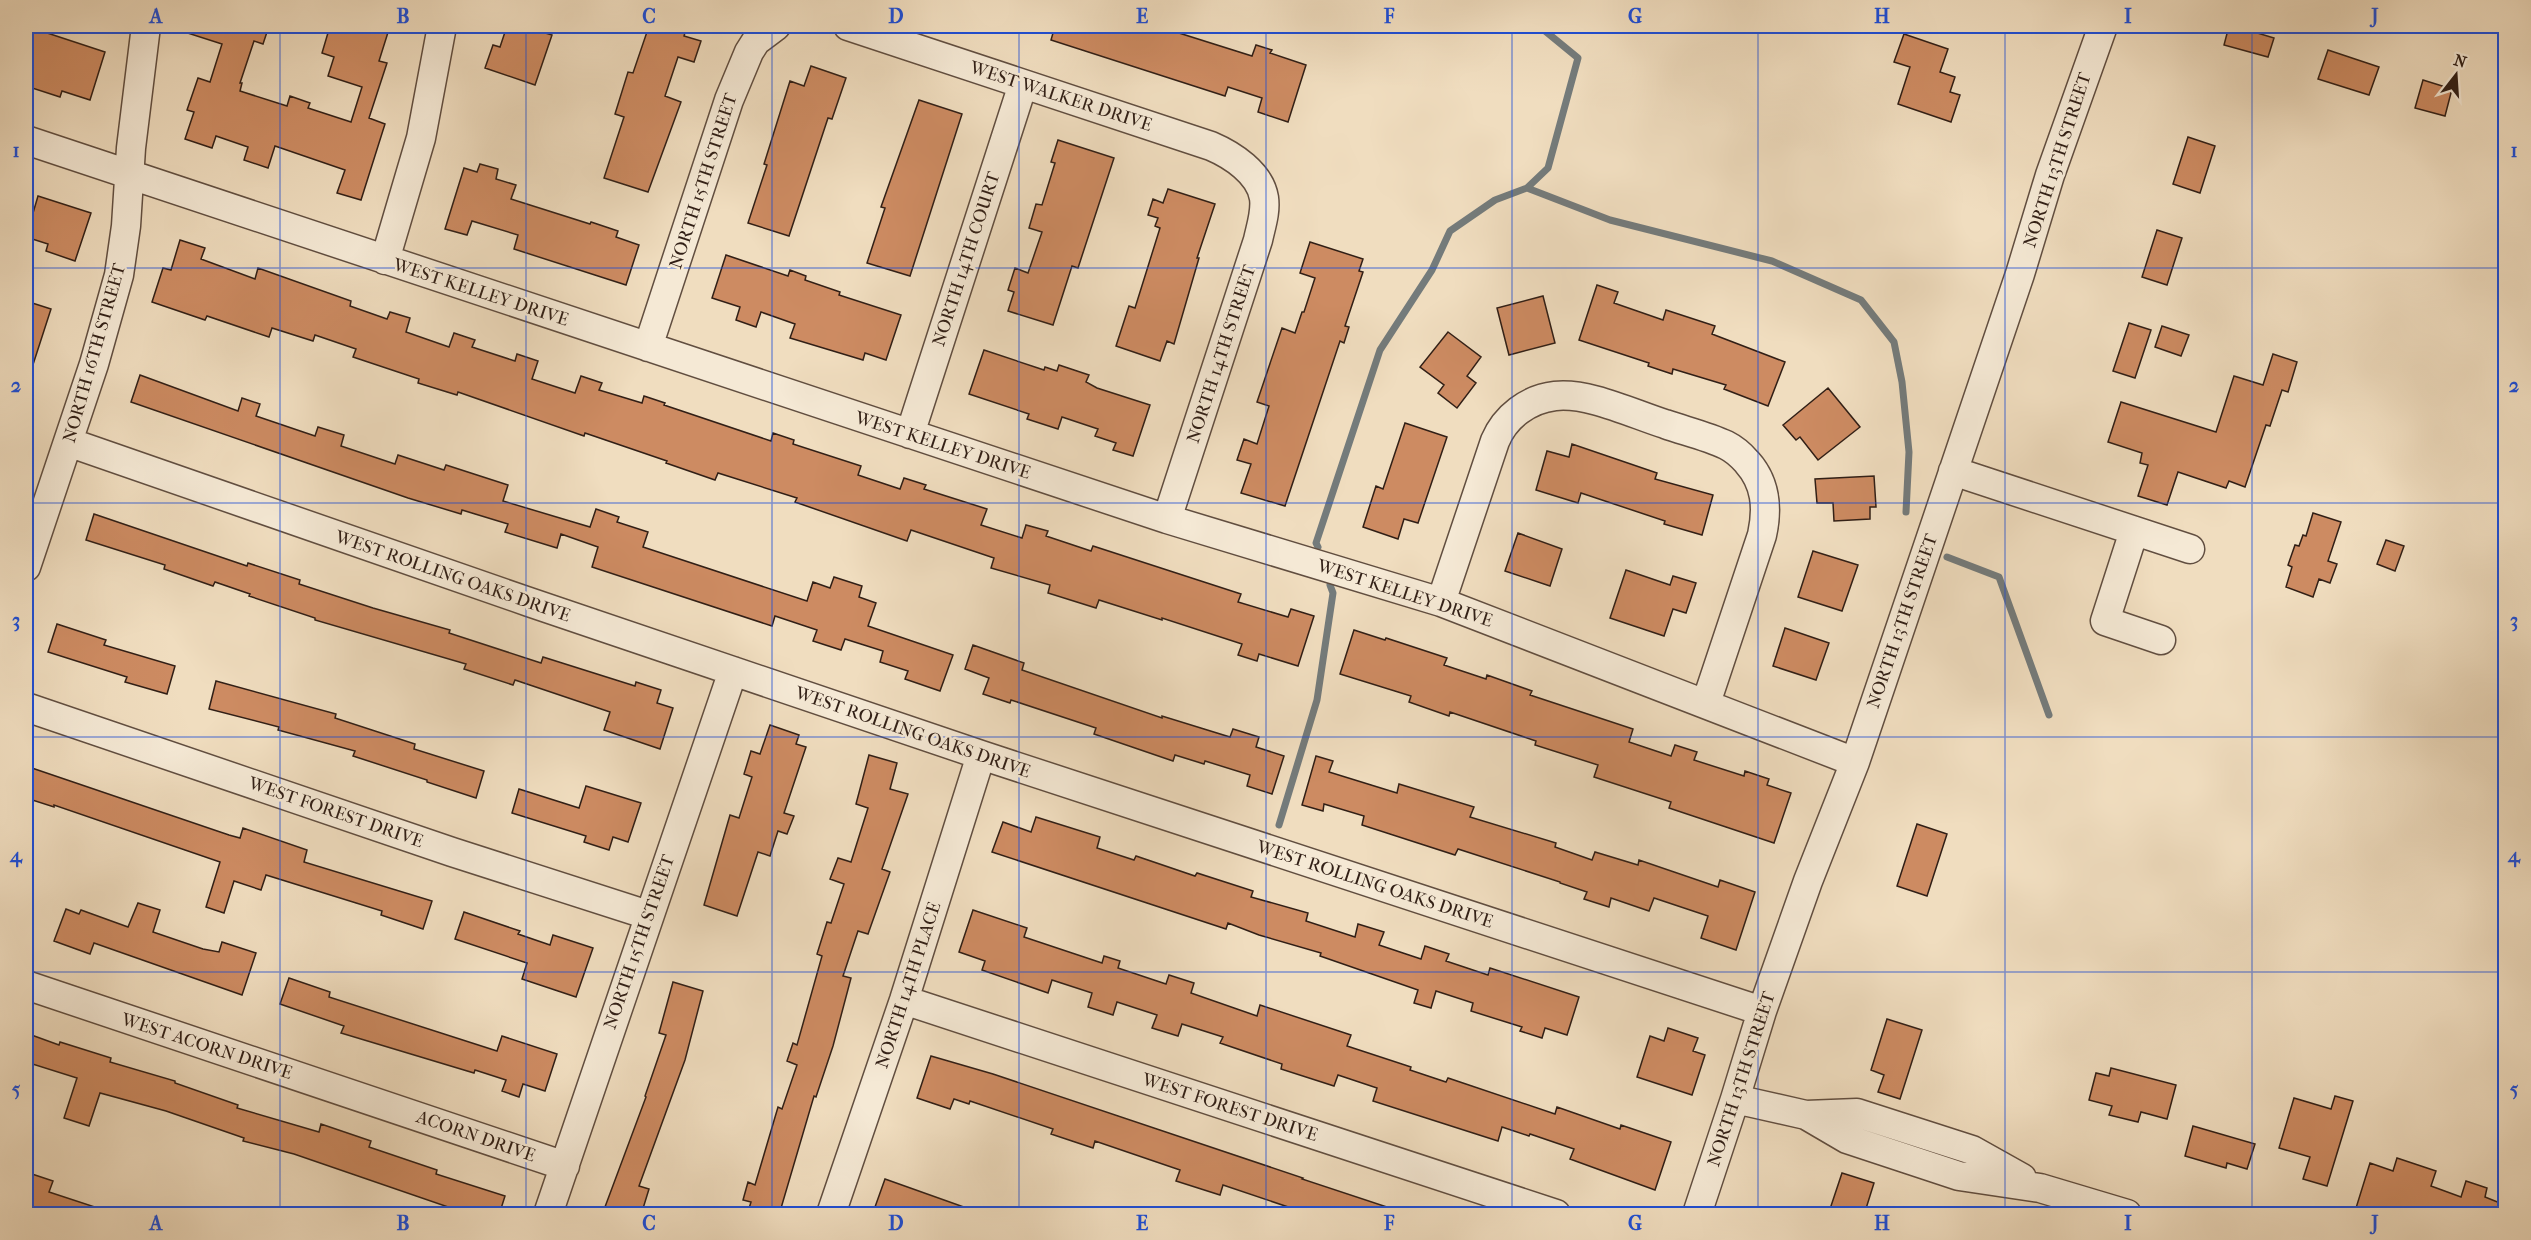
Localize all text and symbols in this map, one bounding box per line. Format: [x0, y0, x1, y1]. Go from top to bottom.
text: A [148, 5, 164, 28]
text: B [396, 5, 410, 28]
text: C [642, 5, 656, 28]
text: D [888, 5, 904, 28]
text: E [1136, 5, 1148, 28]
text: F [1383, 5, 1395, 28]
text: G [1628, 5, 1642, 28]
text: H [1874, 5, 1890, 28]
text: I [2124, 5, 2132, 28]
text: J [2369, 5, 2379, 28]
north arrow [2426, 45, 2486, 105]
text: N [2452, 50, 2470, 72]
street label: WEST WALKER DRIVE [966, 57, 1155, 136]
street label: NORTH 13TH STREET [2019, 69, 2096, 250]
street label: NORTH 15TH STREET [665, 90, 742, 272]
text: 1 [12, 139, 20, 162]
text: 1 [2510, 139, 2518, 162]
street label: NORTH 14TH COURT [928, 168, 1005, 349]
street label: WEST KELLEY DRIVE [390, 254, 571, 331]
street label: NORTH 16TH STREET [59, 260, 130, 445]
street label: NORTH 14TH STREET [1183, 262, 1260, 446]
text: 2 [11, 374, 21, 397]
text: 2 [2509, 374, 2519, 397]
street label: WEST KELLEY DRIVE [852, 407, 1033, 484]
street label: WEST ROLLING OAKS DRIVE [332, 526, 573, 627]
street label: NORTH 13TH STREET [1863, 530, 1942, 711]
street label: WEST KELLEY DRIVE [1314, 555, 1495, 632]
text: 3 [12, 609, 20, 632]
text: 3 [2510, 609, 2518, 632]
street label: WEST ROLLING OAKS DRIVE [792, 682, 1033, 783]
street label: WEST FOREST DRIVE [245, 772, 426, 852]
street label: WEST ROLLING OAKS DRIVE [1253, 836, 1496, 933]
text: 4 [9, 844, 23, 868]
text: 4 [2507, 844, 2521, 868]
street label: NORTH 15TH STREET [600, 851, 679, 1032]
street label: NORTH 14TH PLACE [872, 899, 945, 1071]
street label: NORTH 13TH STREET [1703, 988, 1780, 1169]
street label: WEST ACORN DRIVE [118, 1009, 295, 1084]
street label: WEST FOREST DRIVE [1138, 1069, 1320, 1146]
text: 5 [12, 1078, 21, 1101]
text: 5 [2510, 1078, 2519, 1101]
street label: ACORN DRIVE [413, 1106, 538, 1167]
text: A [148, 1212, 164, 1235]
text: B [396, 1212, 410, 1235]
text: C [642, 1212, 656, 1235]
text: D [888, 1212, 904, 1235]
text: E [1136, 1212, 1148, 1235]
text: F [1383, 1212, 1395, 1235]
text: G [1628, 1212, 1642, 1235]
text: H [1874, 1212, 1890, 1235]
text: I [2124, 1212, 2132, 1235]
text: J [2369, 1212, 2379, 1235]

